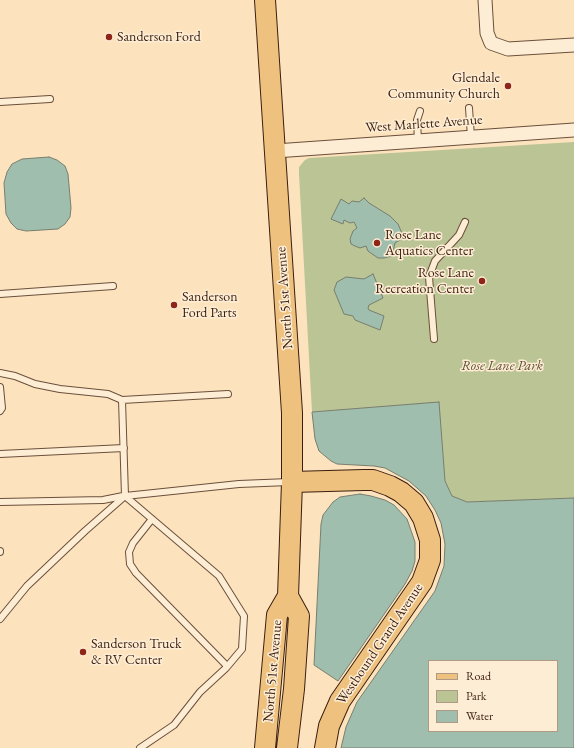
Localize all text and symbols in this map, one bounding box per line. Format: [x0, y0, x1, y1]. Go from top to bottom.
place label: Sanderson Ford [117, 29, 201, 45]
marker: Sanderson Ford [104, 32, 114, 42]
place label: Glendale Community Church [388, 70, 500, 102]
marker: Glendale Community Church [503, 81, 513, 91]
street label: West Marlette Avenue [365, 112, 483, 136]
place label: Rose Lane Aquatics Center [385, 227, 473, 260]
marker: Rose Lane Aquatics Center [372, 238, 382, 248]
street label: North 51st Avenue [273, 246, 297, 350]
place label: Rose Lane Recreation Center [375, 265, 474, 298]
marker: Rose Lane Recreation Center [477, 276, 487, 286]
place label: Sanderson Ford Parts [182, 289, 238, 322]
marker: Sanderson Ford Parts [169, 300, 179, 310]
park label: Rose Lane Park [461, 358, 543, 374]
street label: Westbound Grand Avenue [333, 580, 427, 708]
street label: North 51st Avenue [260, 619, 286, 723]
place label: Sanderson Truck & RV Center [91, 636, 182, 668]
marker: Sanderson Truck & RV Center [78, 647, 88, 657]
legend [428, 660, 558, 732]
text: Road [466, 668, 491, 684]
text: Park [466, 688, 486, 704]
text: Water [466, 708, 493, 724]

